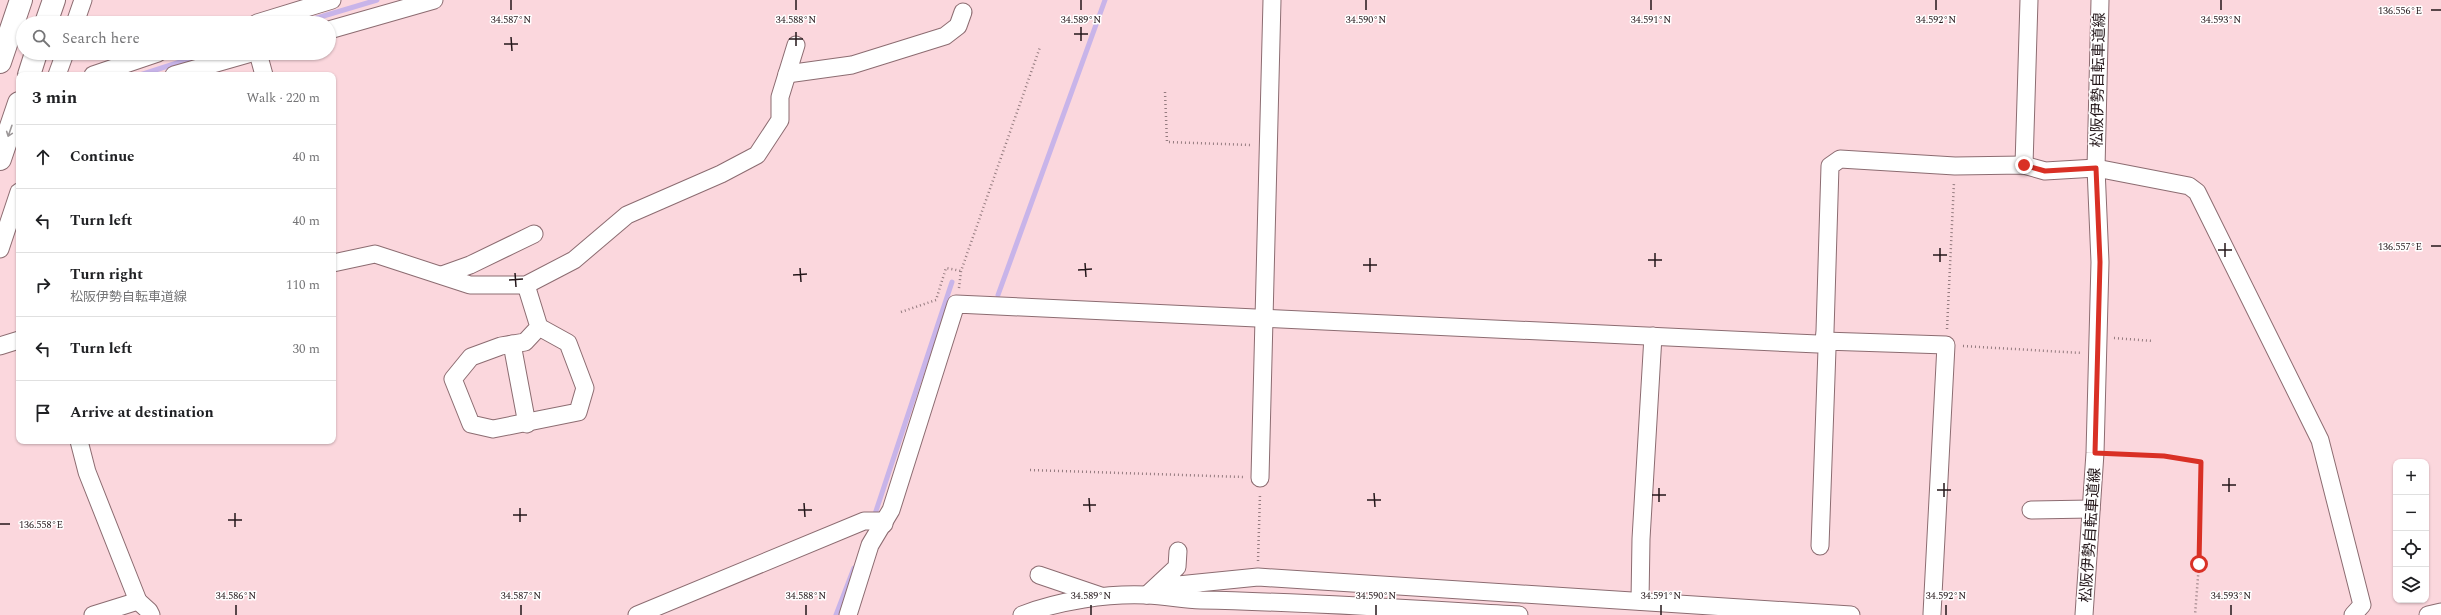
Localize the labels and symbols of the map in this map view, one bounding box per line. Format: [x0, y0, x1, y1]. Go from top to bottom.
text: 136.556°E [2378, 3, 2422, 19]
text: 34.587°N [491, 12, 531, 28]
text: 34.588°N [776, 12, 816, 28]
text: 34.589°N [1061, 12, 1101, 28]
text: 34.590°N [1346, 12, 1386, 28]
text: 34.591°N [1631, 12, 1671, 28]
text: 34.592°N [1916, 12, 1956, 28]
street label: 松阪伊勢自転車道線 [2086, 12, 2111, 148]
text: 34.593°N [2201, 12, 2241, 28]
one-way arrow [5, 124, 13, 136]
route end [2015, 156, 2033, 174]
text: 136.557°E [2378, 239, 2422, 255]
street label: 松阪伊勢自転車道線 [2074, 467, 2107, 603]
text: 136.558°E [19, 517, 63, 533]
route start [2190, 555, 2208, 573]
text: 34.586°N [216, 588, 256, 604]
text: 34.587°N [501, 588, 541, 604]
text: 34.588°N [786, 588, 826, 604]
text: 34.589°N [1071, 588, 1111, 604]
text: 34.590°N [1356, 588, 1396, 604]
text: 34.591°N [1641, 588, 1681, 604]
text: 34.592°N [1926, 588, 1966, 604]
text: 34.593°N [2211, 588, 2251, 604]

